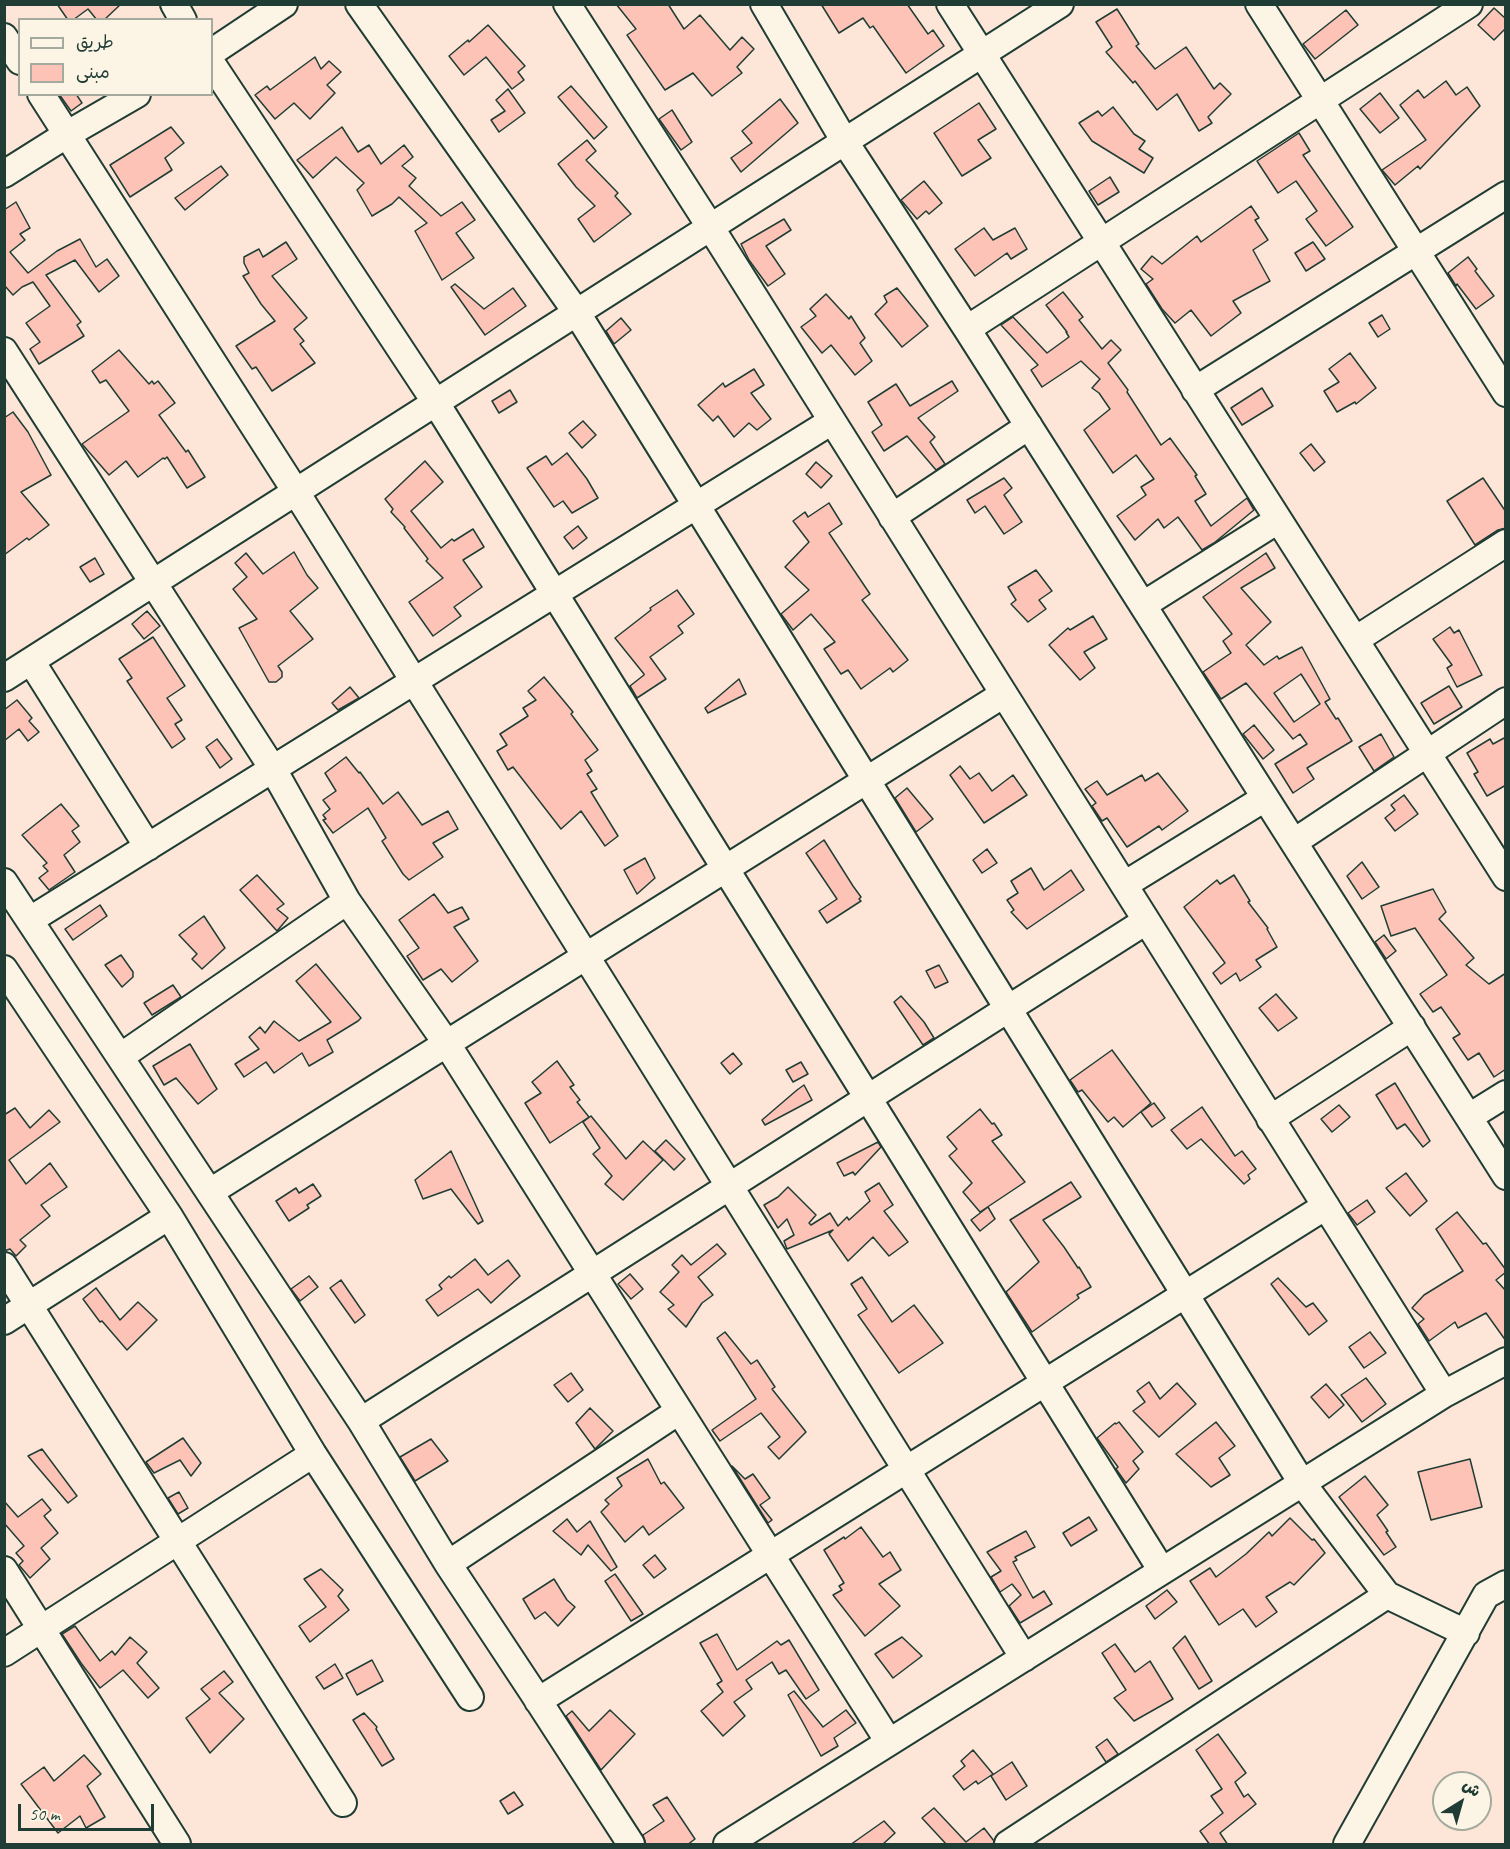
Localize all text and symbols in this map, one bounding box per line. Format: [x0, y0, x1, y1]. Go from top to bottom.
legend [18, 18, 213, 96]
text: طريق [76, 31, 114, 53]
text: مبنى [76, 61, 110, 83]
north arrow [1432, 1771, 1492, 1831]
text: ش [1459, 1775, 1485, 1802]
scale bar [21, 1792, 158, 1830]
text: 50 m [29, 1803, 60, 1825]

